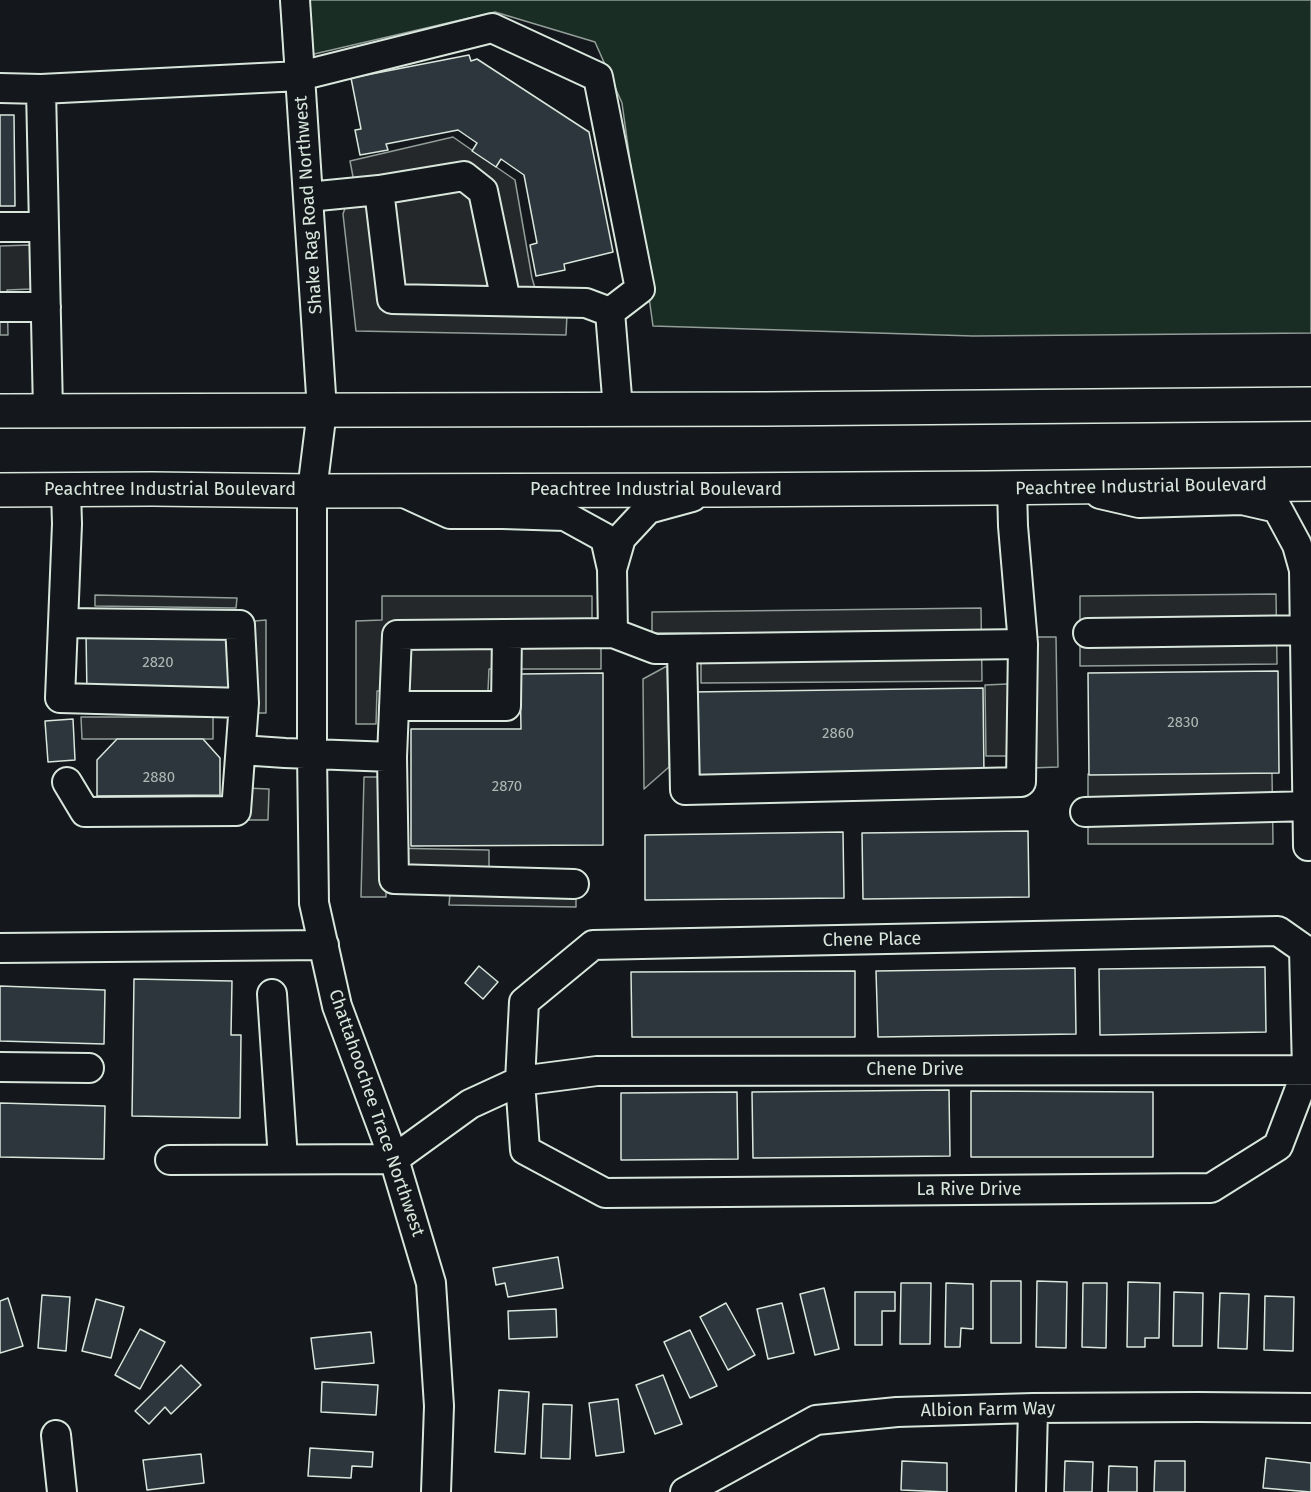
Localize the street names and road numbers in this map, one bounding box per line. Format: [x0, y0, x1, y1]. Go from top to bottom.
street label: Shake Rag Road Northwest [291, 95, 327, 315]
street label: Peachtree Industrial Boulevard [1015, 474, 1267, 500]
street label: Peachtree Industrial Boulevard [44, 479, 296, 501]
street label: Peachtree Industrial Boulevard [530, 479, 782, 501]
street label: Chene Place [822, 928, 922, 952]
street label: Chattahoochee Trace Northwest [323, 987, 429, 1239]
street label: Chene Drive [866, 1059, 964, 1081]
street label: La Rive Drive [917, 1179, 1021, 1201]
street label: Albion Farm Way [921, 1398, 1055, 1422]

